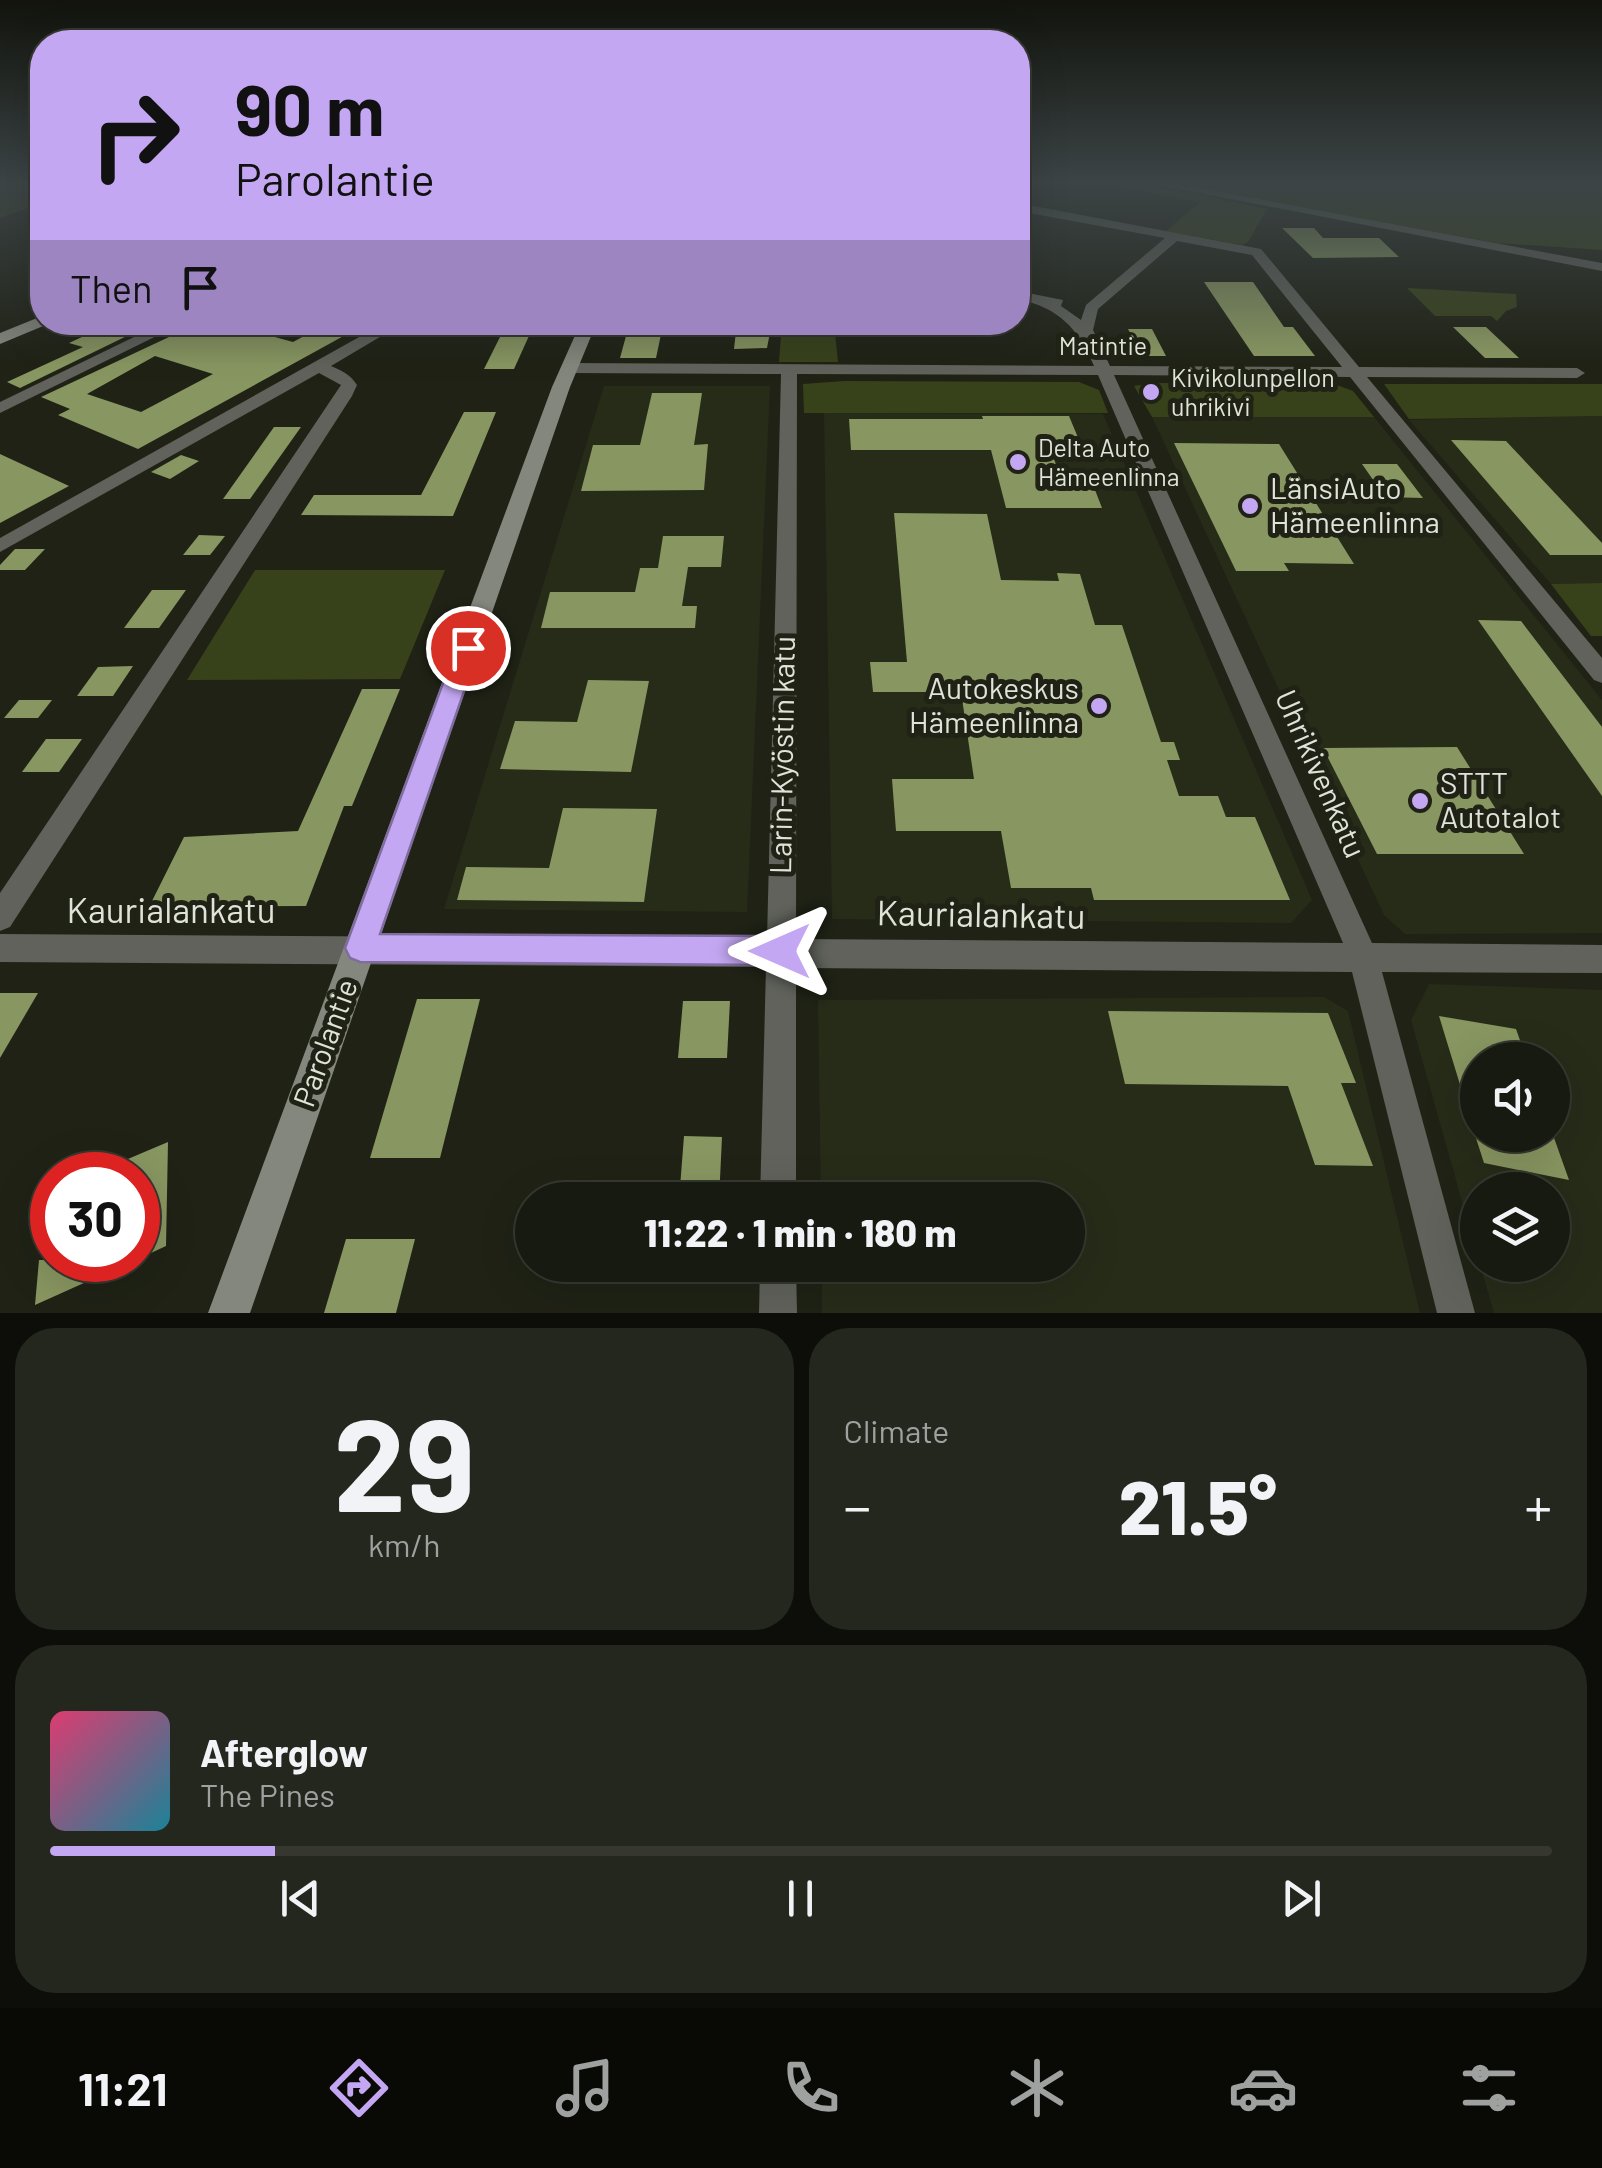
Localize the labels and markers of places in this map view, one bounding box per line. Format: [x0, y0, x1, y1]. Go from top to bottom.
place label: Kivikolunpellon uhrikivi [1171, 362, 1335, 421]
marker: Kivikolunpellon uhrikivi [1140, 381, 1162, 403]
place label: Delta Auto Hämeenlinna [1038, 432, 1180, 491]
marker: Delta Auto Hämeenlinna [1007, 451, 1029, 473]
place label: LänsiAuto Hämeenlinna [1270, 469, 1440, 539]
marker: LänsiAuto Hämeenlinna [1239, 495, 1261, 517]
pin [426, 606, 511, 691]
place label: Autokeskus Hämeenlinna [909, 669, 1079, 739]
marker: Autokeskus Hämeenlinna [1088, 695, 1110, 717]
place label: STTT Autotalot [1440, 764, 1561, 834]
marker: STTT Autotalot [1409, 790, 1431, 812]

